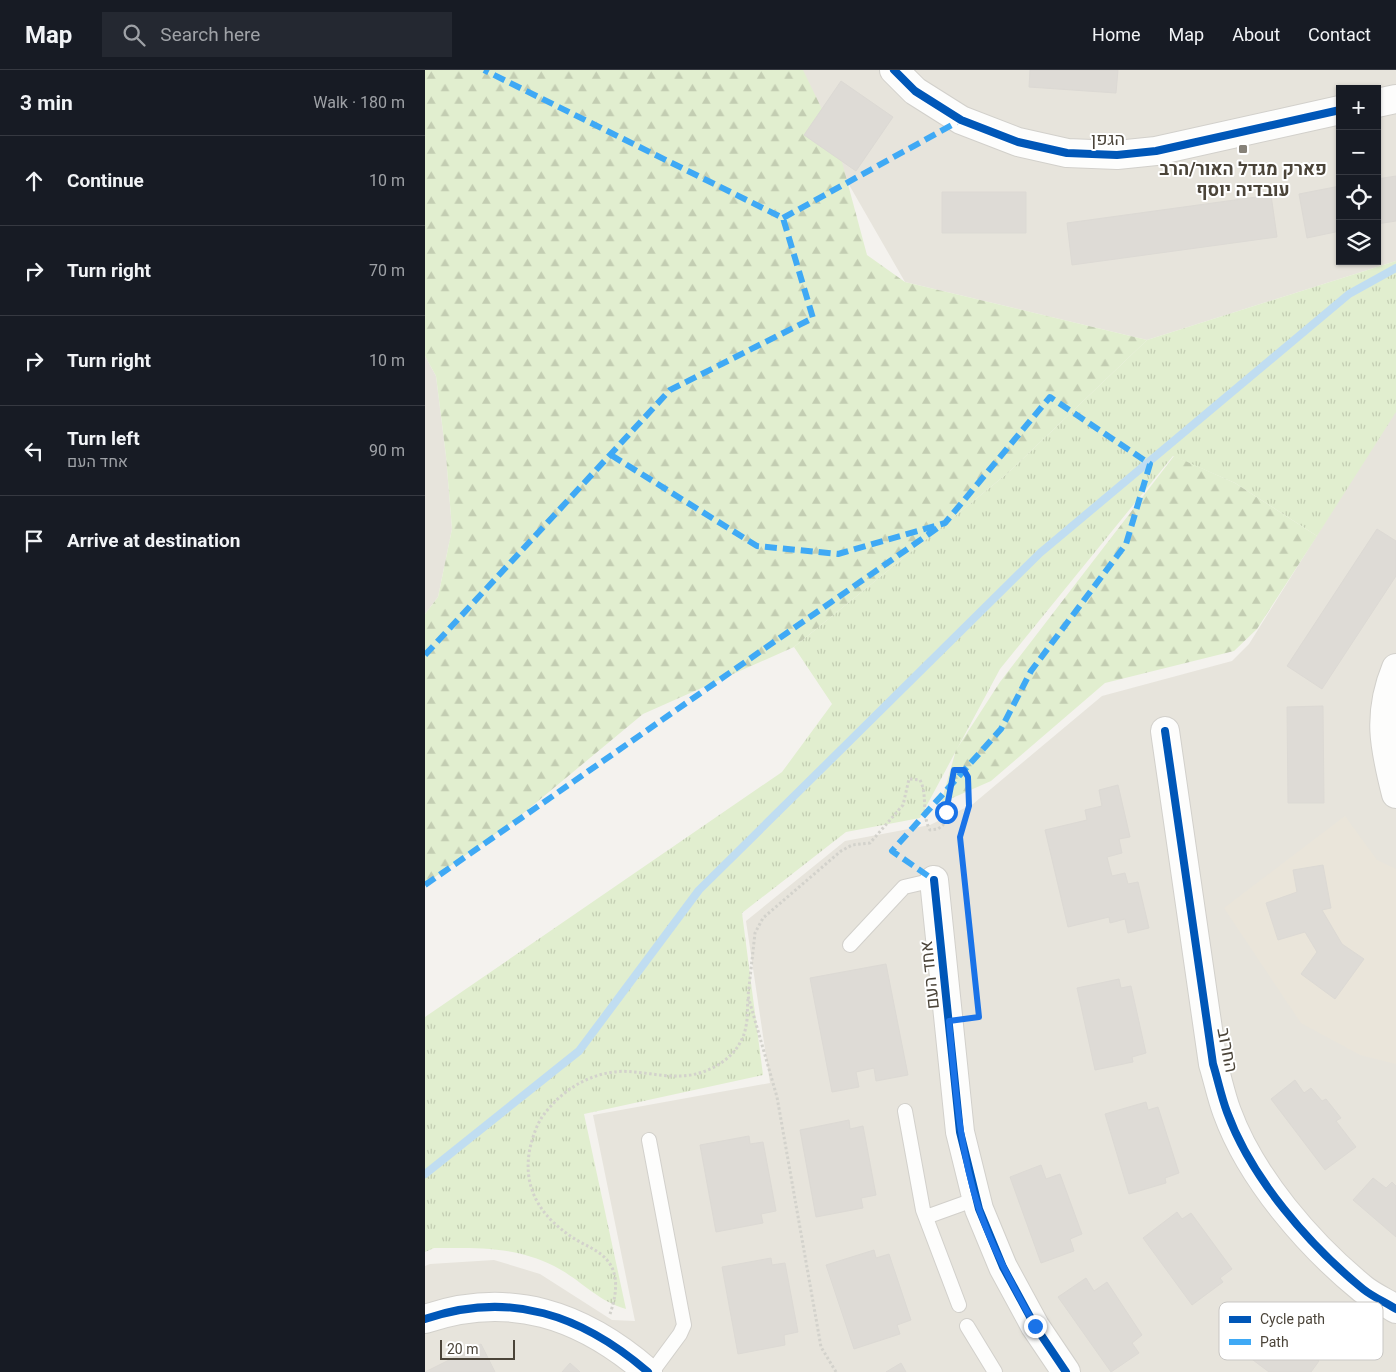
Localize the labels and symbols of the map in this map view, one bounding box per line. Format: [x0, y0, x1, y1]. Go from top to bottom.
street label: הגפן [1091, 128, 1125, 149]
marker: פארק מגדל האור/הרב עובדיה יוסף [1237, 143, 1249, 155]
place label: פארק מגדל האור/הרב עובדיה יוסף [1159, 158, 1327, 200]
route start [935, 801, 958, 824]
street label: אחד העם [915, 940, 943, 1010]
street label: החרוב [1213, 1026, 1243, 1074]
legend [1219, 1302, 1383, 1360]
text: Cycle path [1260, 1311, 1325, 1327]
route end [1024, 1315, 1047, 1338]
text: Path [1260, 1334, 1289, 1350]
scale bar [440, 1337, 515, 1360]

